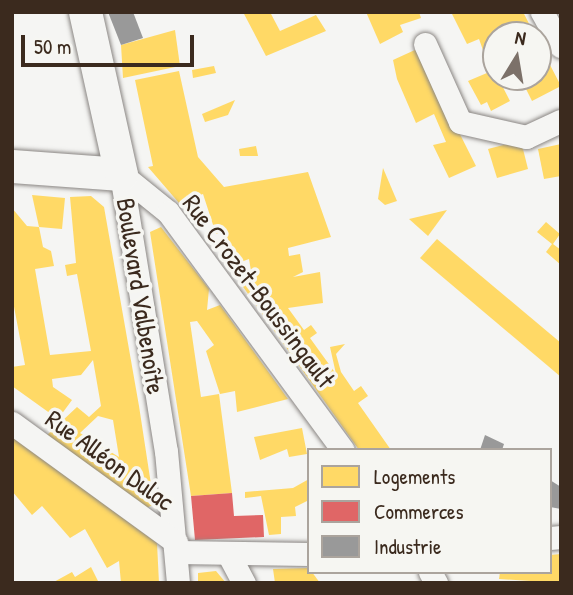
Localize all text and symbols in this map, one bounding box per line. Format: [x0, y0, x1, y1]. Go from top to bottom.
scale bar [24, 21, 198, 65]
north arrow [482, 21, 552, 91]
text: N [513, 24, 528, 51]
text: 50 m [34, 32, 71, 61]
street label: Rue Crozet-Boussingault [176, 188, 342, 394]
street label: Boulevard Valbenoîte [110, 196, 172, 396]
street label: Rue Alléon Dulac [40, 403, 180, 517]
legend [307, 448, 552, 574]
text: Logements [374, 462, 455, 491]
text: Commerces [374, 497, 464, 526]
text: Industrie [374, 532, 441, 561]

